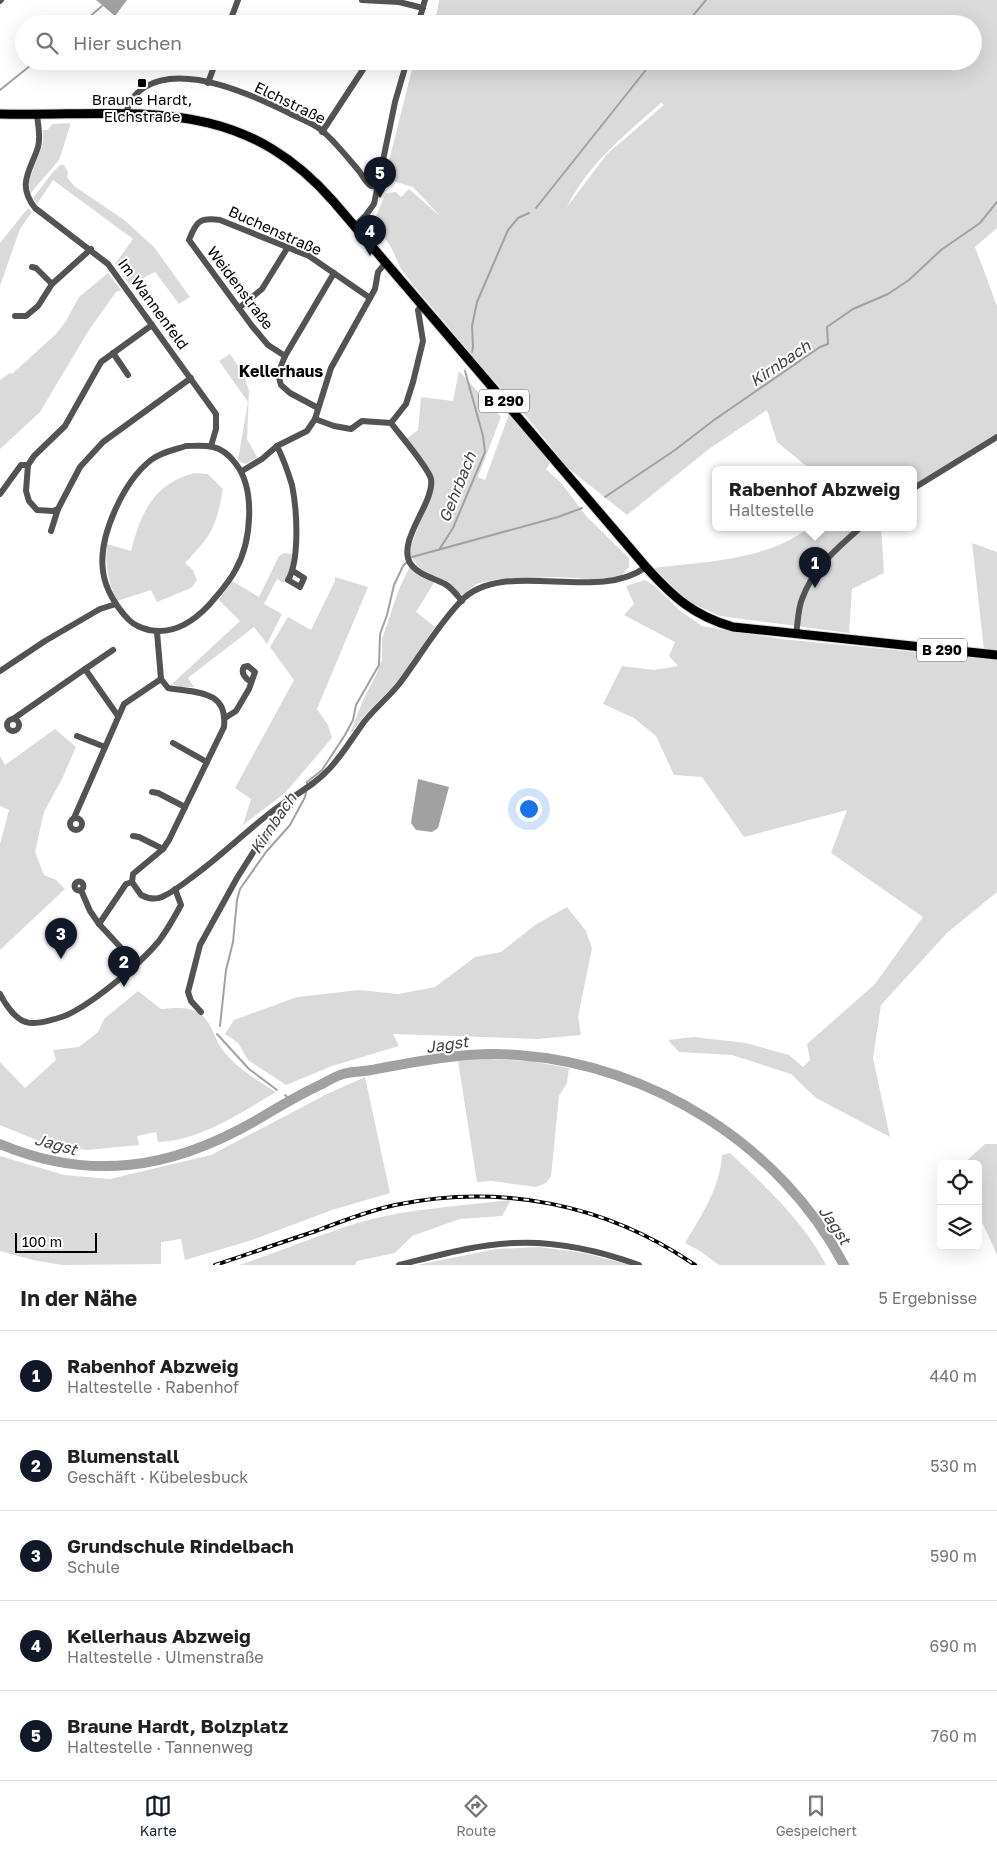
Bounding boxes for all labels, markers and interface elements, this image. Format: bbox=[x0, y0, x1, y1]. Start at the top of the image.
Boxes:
search box bbox=[15, 15, 982, 70]
icon: search bbox=[33, 29, 61, 57]
text: Hier suchen bbox=[73, 31, 182, 54]
marker: Braune Hardt, Elchstraße bbox=[136, 77, 148, 89]
street label: Elchstraße bbox=[252, 77, 329, 127]
place label: Braune Hardt, Elchstraße bbox=[92, 90, 192, 125]
pin: 5 bbox=[364, 157, 396, 198]
street label: Buchenstraße bbox=[226, 202, 325, 259]
pin: 4 bbox=[354, 215, 386, 256]
street label: Weidenstraße bbox=[204, 242, 278, 333]
street label: Im Wannenfeld bbox=[115, 254, 193, 353]
water label: Kirnbach bbox=[746, 335, 815, 391]
district label: Kellerhaus bbox=[239, 361, 323, 381]
road number: B 290 bbox=[479, 390, 529, 412]
water label: Gehrbach bbox=[434, 448, 481, 525]
popup bbox=[712, 466, 917, 531]
text: Rabenhof Abzweig bbox=[729, 477, 900, 500]
text: Haltestelle bbox=[729, 500, 814, 520]
pin: 1 bbox=[799, 547, 831, 588]
road number: B 290 bbox=[917, 638, 967, 662]
water label: Kirnbach bbox=[245, 788, 301, 857]
your location bbox=[516, 796, 542, 822]
pin: 3 bbox=[45, 918, 77, 959]
pin: 2 bbox=[108, 946, 140, 987]
water label: Jagst bbox=[424, 1031, 471, 1057]
water label: Jagst bbox=[33, 1129, 81, 1160]
map controls bbox=[937, 1160, 982, 1250]
button: locate bbox=[937, 1160, 982, 1205]
water label: Jagst bbox=[815, 1202, 856, 1250]
button: layers bbox=[937, 1205, 982, 1250]
scale bar bbox=[15, 1230, 98, 1253]
text: 100 m bbox=[22, 1233, 62, 1250]
text: In der Nähe bbox=[20, 1285, 137, 1311]
text: 5 Ergebnisse bbox=[879, 1288, 977, 1308]
text: Rabenhof Abzweig bbox=[67, 1354, 238, 1377]
text: 1 bbox=[32, 1366, 40, 1386]
text: 440 m bbox=[929, 1366, 977, 1386]
text: Haltestelle · Rabenhof bbox=[67, 1377, 239, 1397]
text: Blumenstall bbox=[67, 1444, 179, 1467]
text: 2 bbox=[31, 1456, 41, 1476]
text: 530 m bbox=[930, 1456, 977, 1476]
text: Geschäft · Kübelesbuck bbox=[67, 1467, 248, 1487]
text: Grundschule Rindelbach bbox=[67, 1534, 294, 1557]
text: 3 bbox=[31, 1546, 41, 1566]
text: 590 m bbox=[930, 1546, 977, 1566]
text: Schule bbox=[67, 1557, 120, 1577]
text: Kellerhaus Abzweig bbox=[67, 1624, 251, 1647]
text: 4 bbox=[31, 1636, 41, 1656]
text: 690 m bbox=[930, 1636, 977, 1656]
text: Haltestelle · Ulmenstraße bbox=[67, 1647, 264, 1667]
text: Braune Hardt, Bolzplatz bbox=[67, 1714, 288, 1737]
text: 5 bbox=[31, 1726, 41, 1746]
text: 760 m bbox=[931, 1726, 977, 1746]
text: Haltestelle · Tannenweg bbox=[67, 1737, 253, 1757]
tab: Karte bbox=[140, 1792, 177, 1839]
tab: Route bbox=[456, 1792, 496, 1839]
tab: Gespeichert bbox=[776, 1792, 857, 1839]

